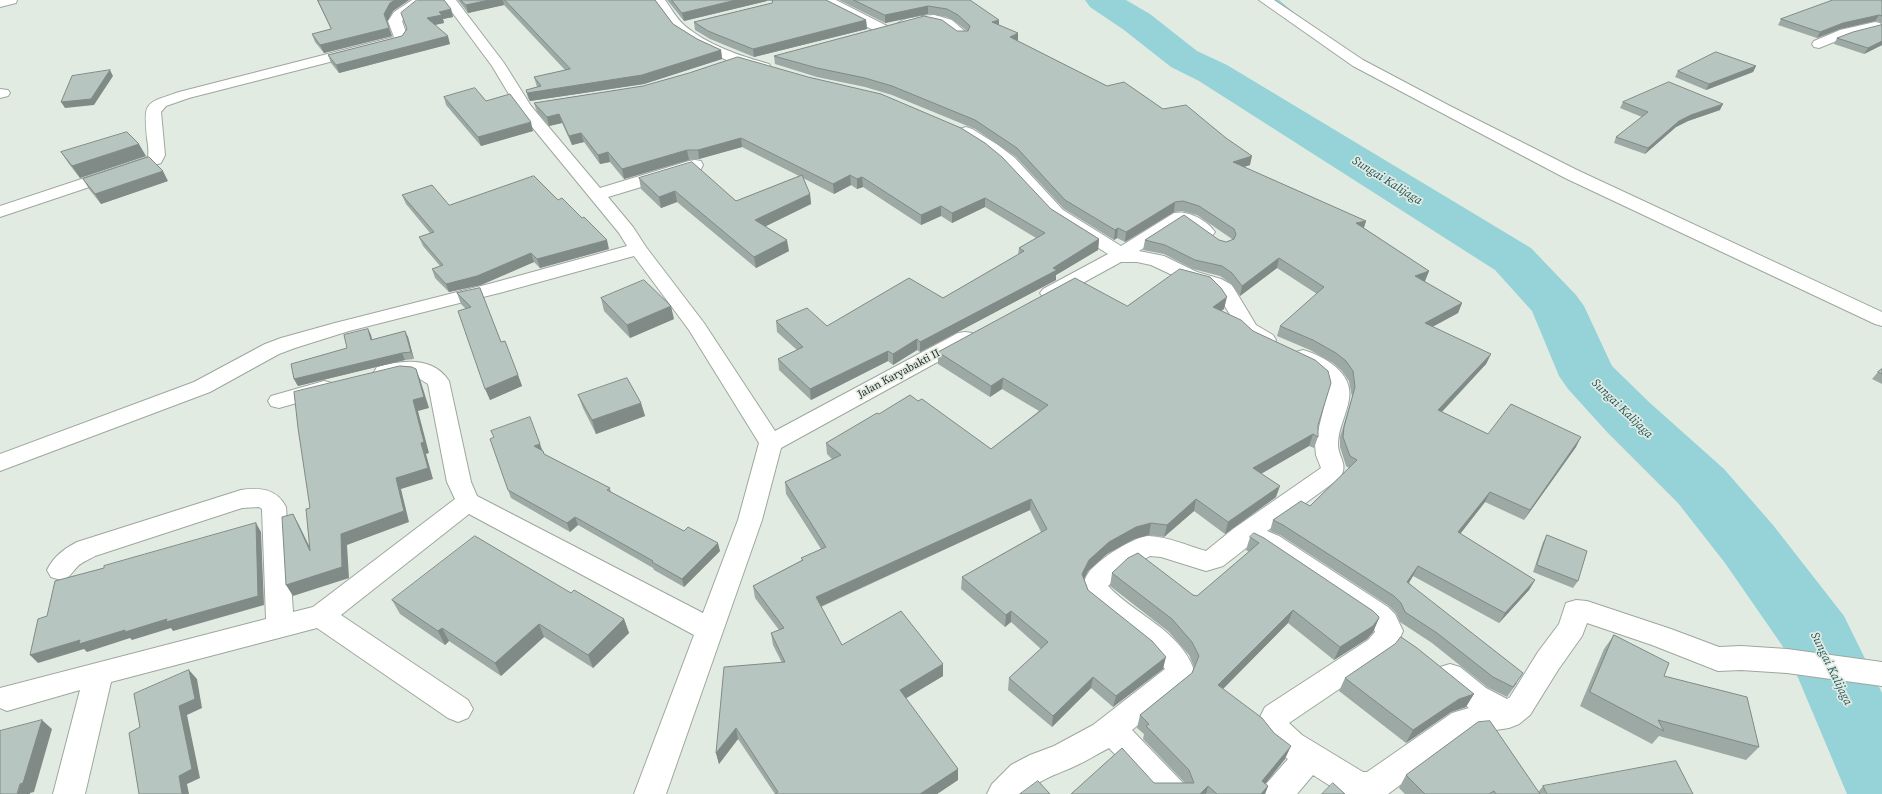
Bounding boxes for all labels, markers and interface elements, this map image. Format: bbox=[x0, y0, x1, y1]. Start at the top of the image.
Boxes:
water label: Sungai Kalijaga bbox=[1349, 154, 1425, 208]
street label: Jalan Karyabakti II bbox=[856, 347, 942, 401]
water label: Sungai Kalijaga bbox=[1588, 376, 1656, 442]
water label: Sungai Kalijaga bbox=[1807, 630, 1855, 708]

